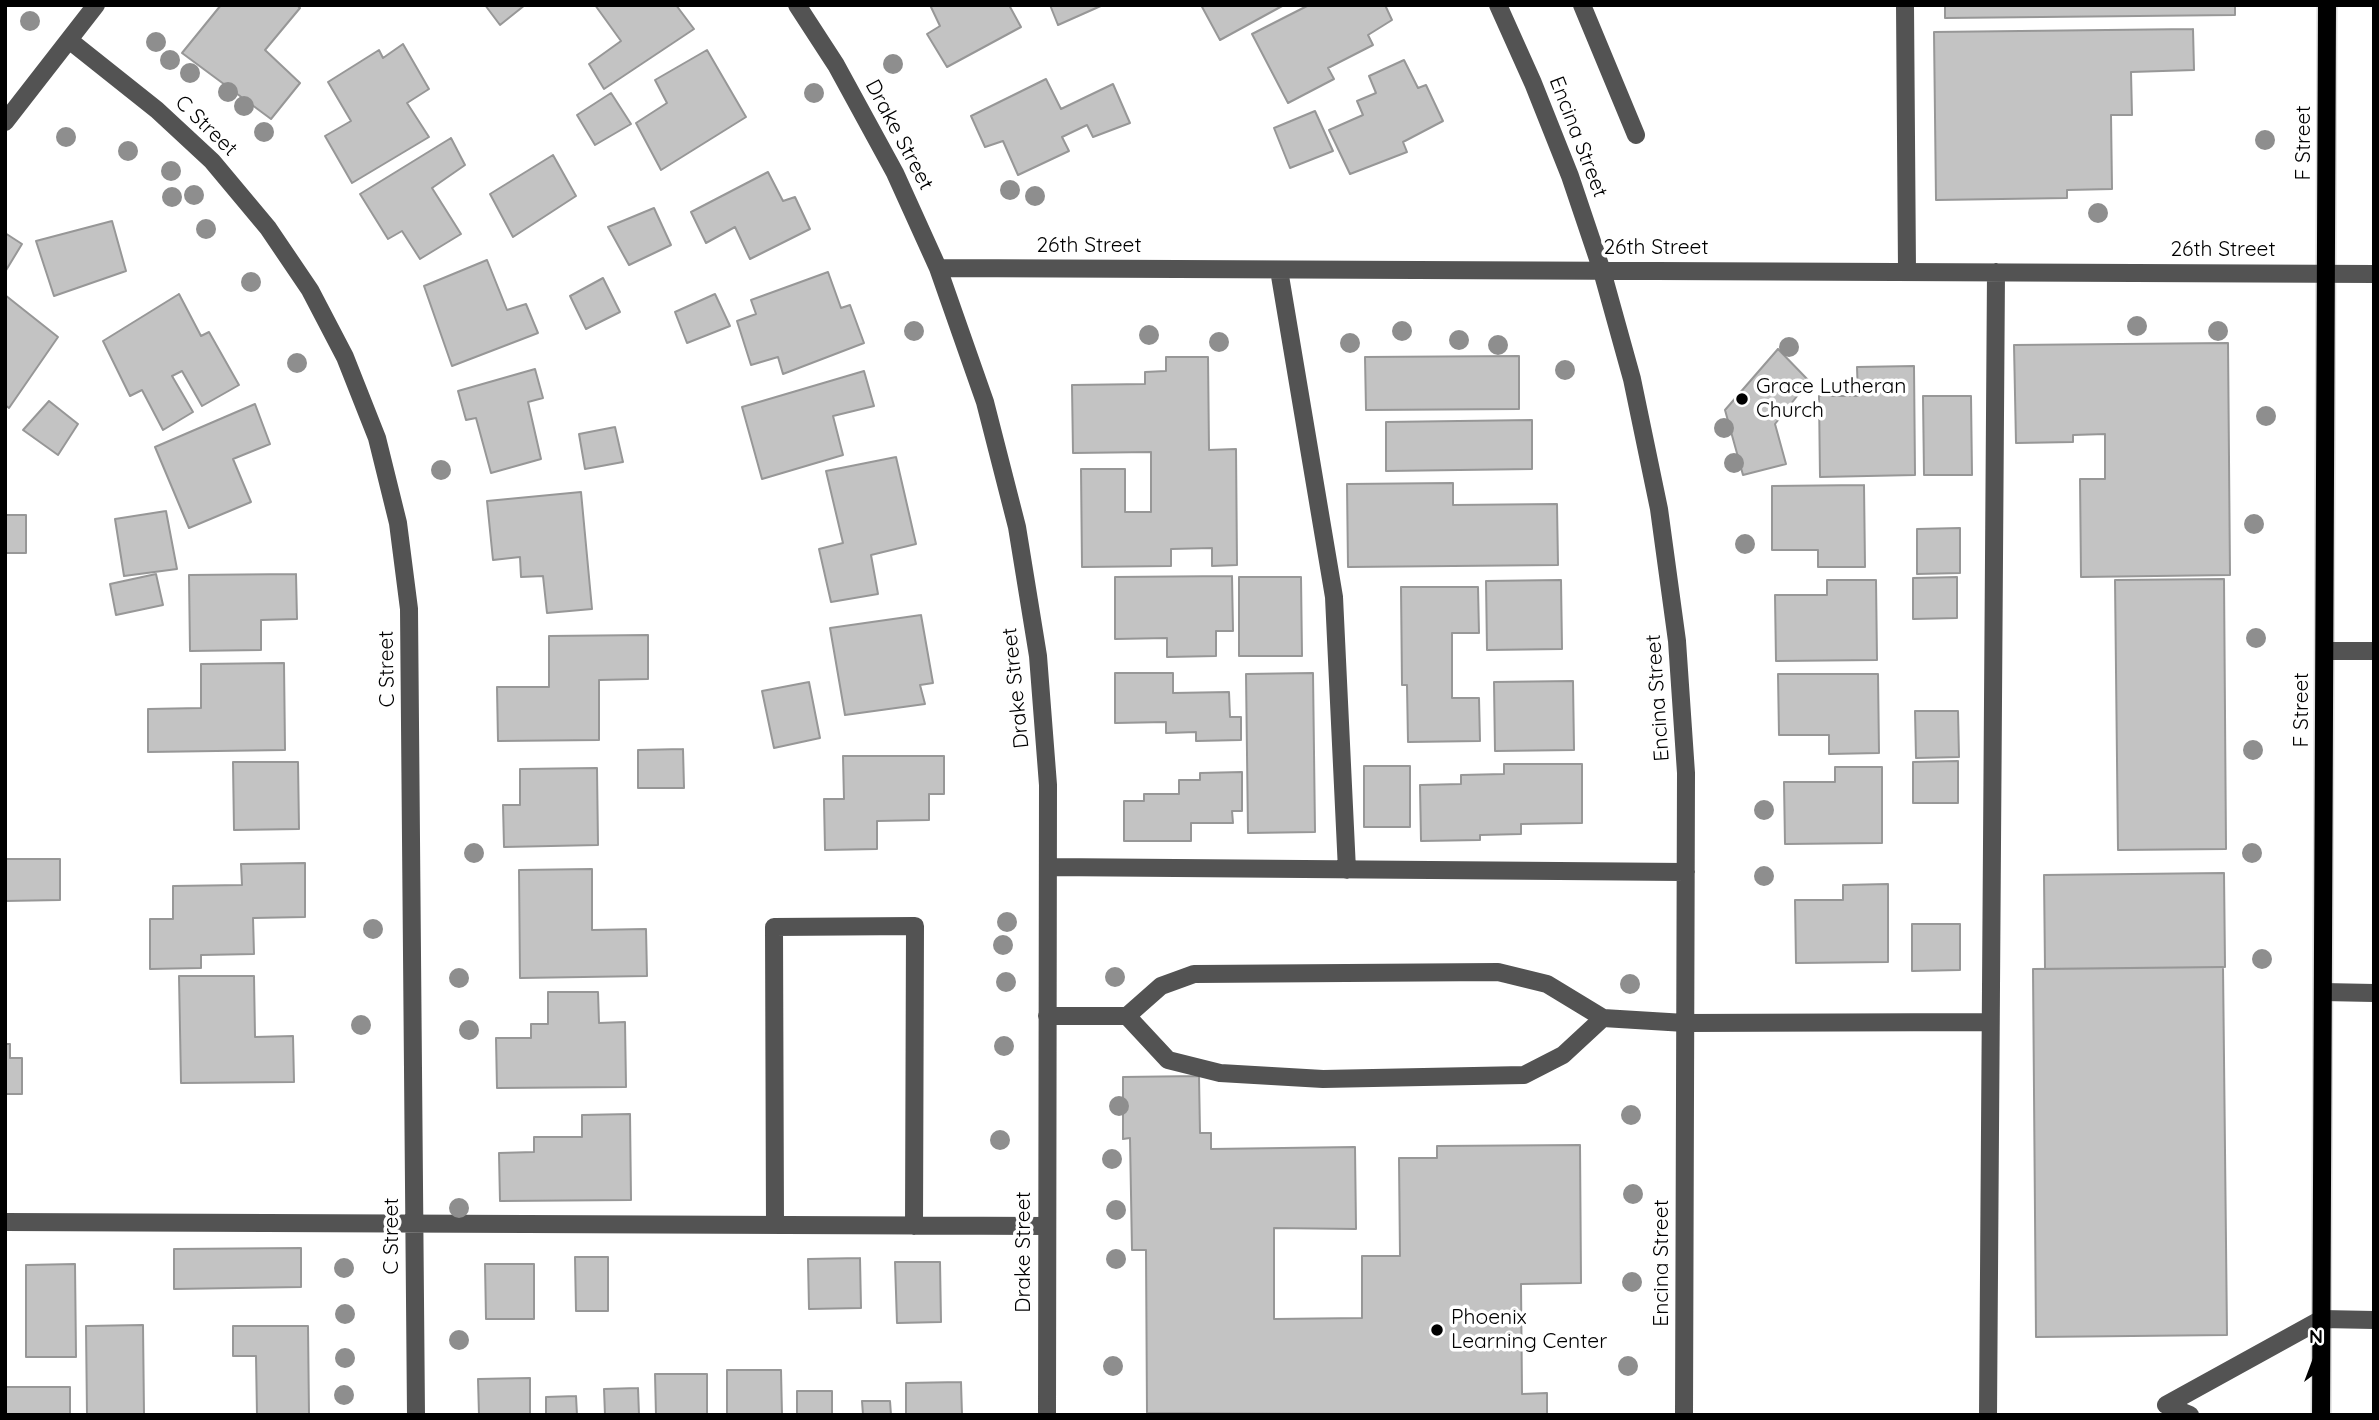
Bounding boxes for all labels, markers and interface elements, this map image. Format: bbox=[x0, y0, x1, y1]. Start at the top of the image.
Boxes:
street label: Encina Street bbox=[1543, 73, 1613, 201]
street label: Drake Street bbox=[859, 75, 939, 195]
street label: C Street bbox=[170, 90, 242, 162]
street label: F Street bbox=[2291, 105, 2317, 181]
street label: 26th Street bbox=[1036, 233, 1142, 259]
street label: 26th Street bbox=[1603, 235, 1709, 261]
street label: 26th Street bbox=[2170, 237, 2276, 263]
place label: Grace Lutheran Church bbox=[1756, 374, 1906, 424]
marker: Grace Lutheran Church bbox=[1734, 391, 1750, 407]
street label: Drake Street bbox=[997, 626, 1035, 750]
street label: C Street bbox=[374, 630, 400, 708]
street label: Encina Street bbox=[1641, 634, 1675, 762]
street label: F Street bbox=[2289, 672, 2315, 748]
street label: Drake Street bbox=[1011, 1191, 1037, 1313]
street label: C Street bbox=[379, 1198, 405, 1274]
street label: Encina Street bbox=[1649, 1199, 1675, 1327]
place label: Phoenix Learning Center bbox=[1451, 1305, 1607, 1355]
marker: Phoenix Learning Center bbox=[1429, 1322, 1445, 1338]
north arrow bbox=[2281, 1322, 2351, 1392]
text: N bbox=[2309, 1324, 2323, 1348]

